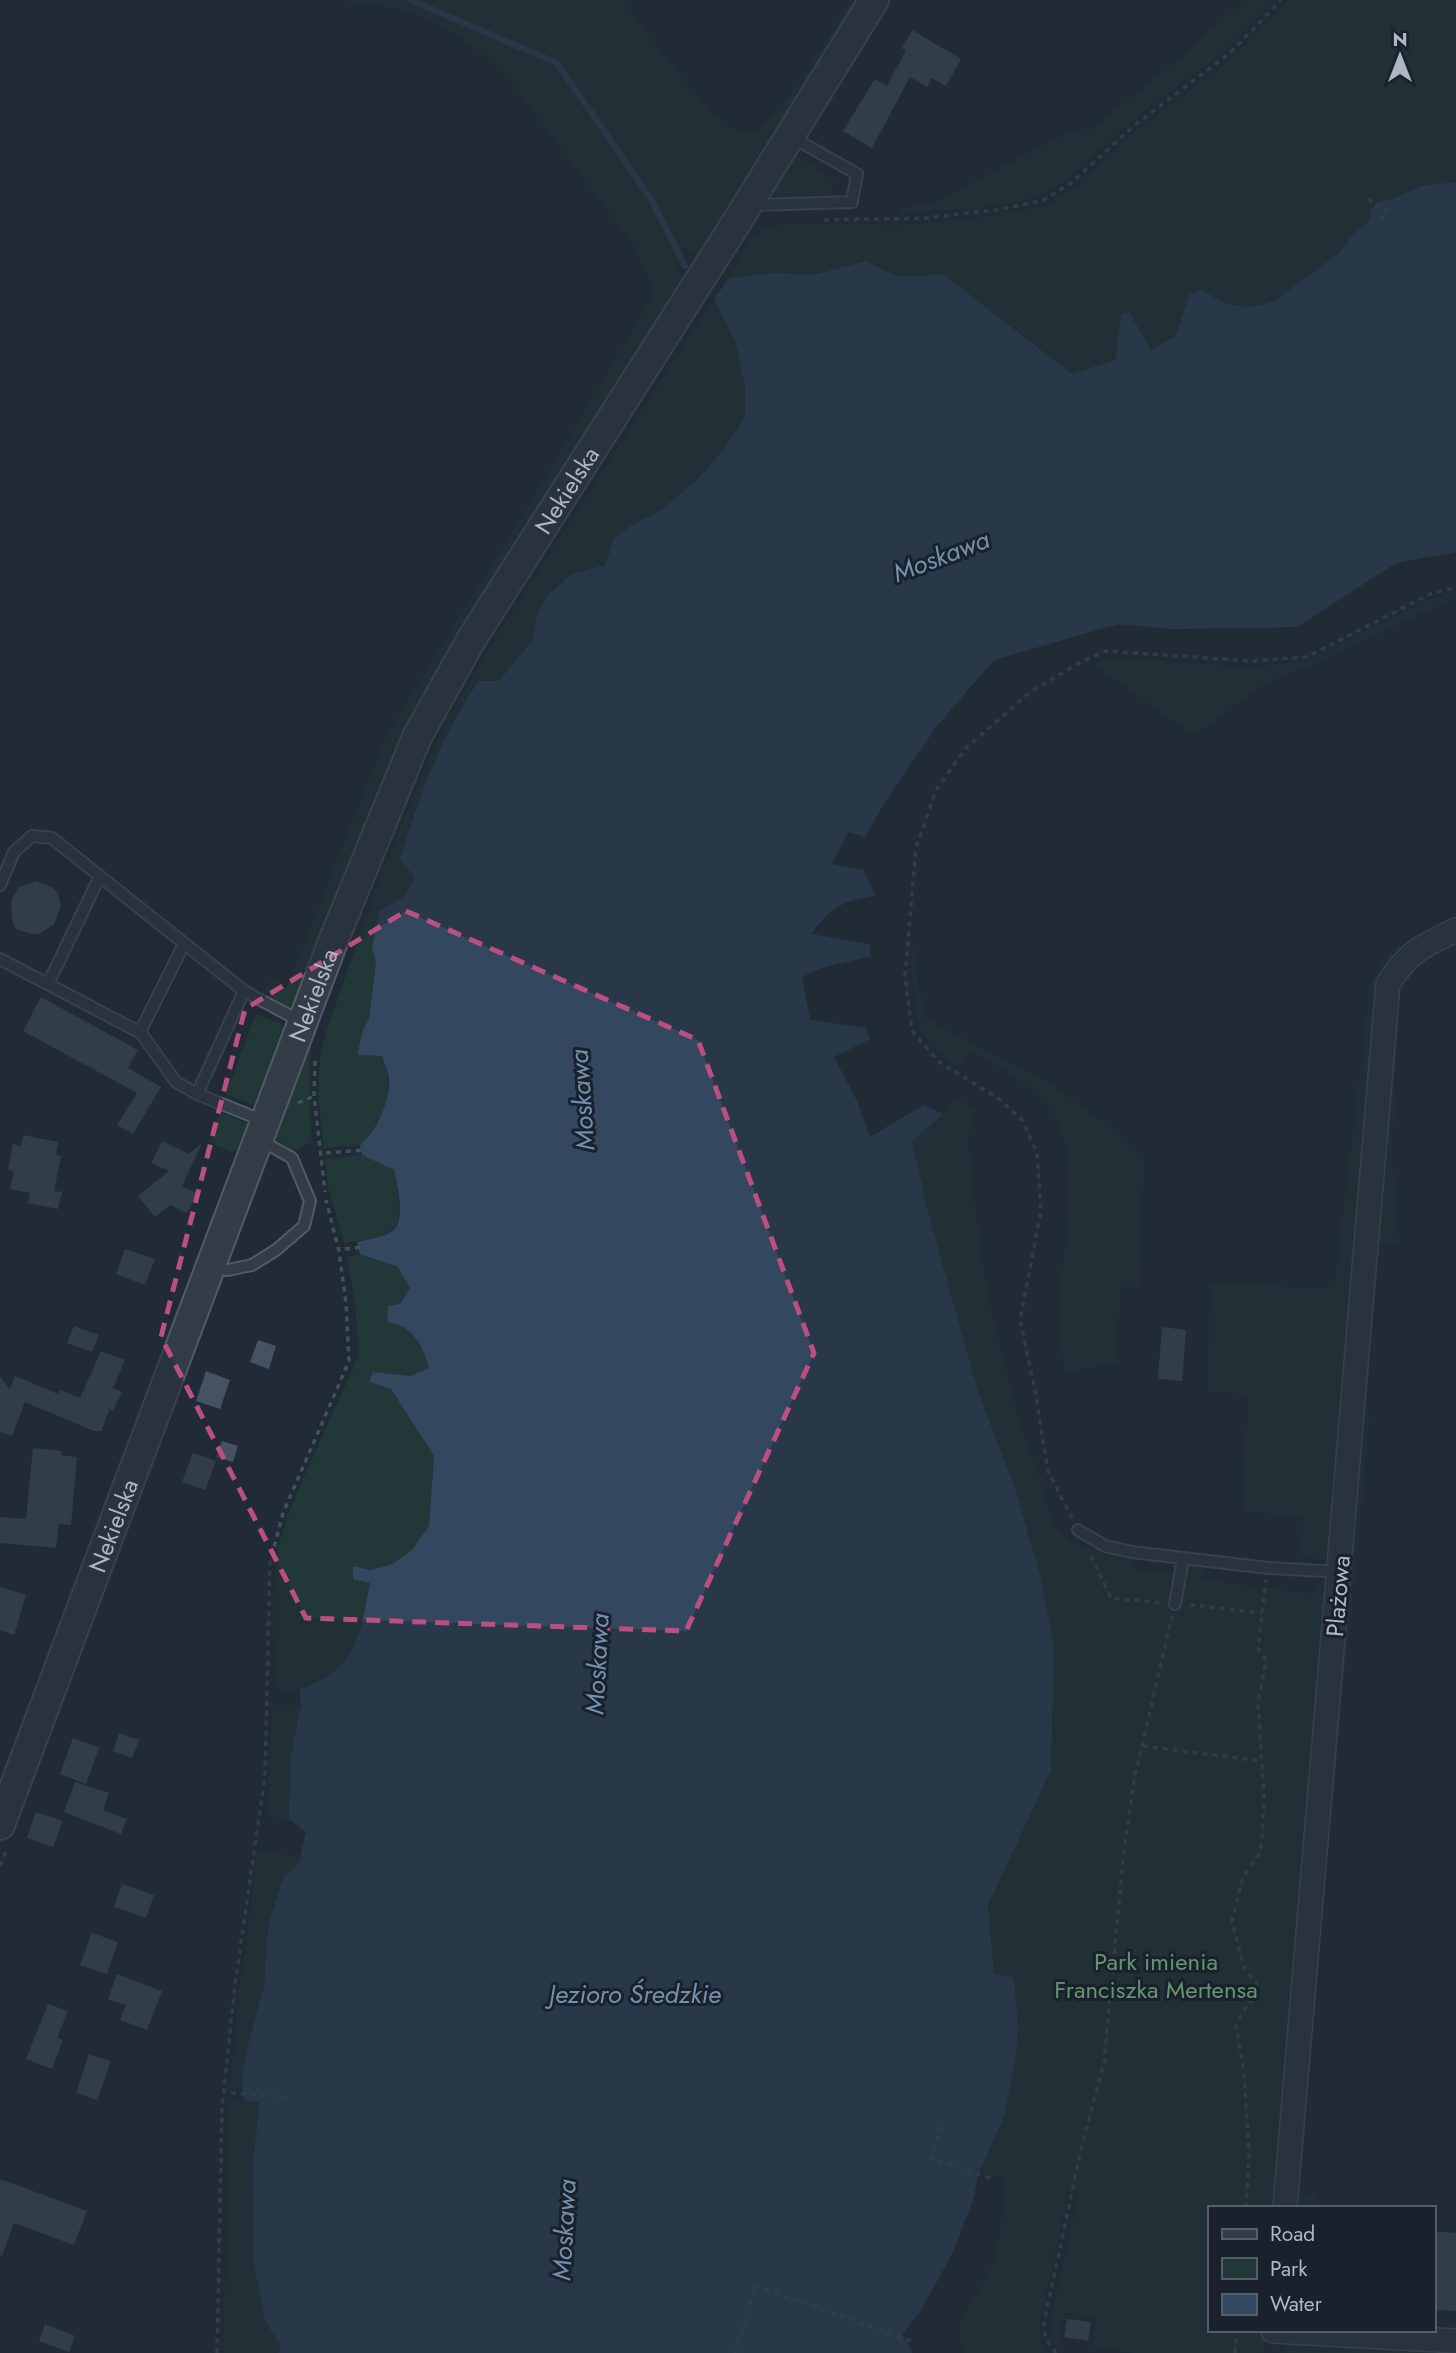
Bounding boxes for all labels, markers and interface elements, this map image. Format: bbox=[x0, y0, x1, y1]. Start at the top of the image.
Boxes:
north arrow bbox=[1365, 21, 1435, 91]
text: N bbox=[1392, 26, 1408, 53]
street label: Nekielska bbox=[525, 439, 607, 541]
water label: Moskawa bbox=[887, 520, 996, 592]
street label: Nekielska bbox=[279, 943, 346, 1047]
water label: Moskawa bbox=[559, 1048, 604, 1152]
street label: Nekielska bbox=[79, 1474, 146, 1577]
street label: Plażowa bbox=[1317, 1554, 1359, 1638]
water label: Moskawa bbox=[575, 1612, 619, 1716]
park label: Park imienia Franciszka Mertensa bbox=[1054, 1944, 1258, 2007]
water label: Jezioro Średzkie bbox=[544, 1975, 721, 2013]
water label: Moskawa bbox=[542, 2178, 586, 2282]
legend bbox=[1208, 2206, 1435, 2332]
text: Road bbox=[1270, 2219, 1315, 2249]
text: Park bbox=[1270, 2254, 1308, 2284]
text: Water bbox=[1270, 2289, 1323, 2319]

